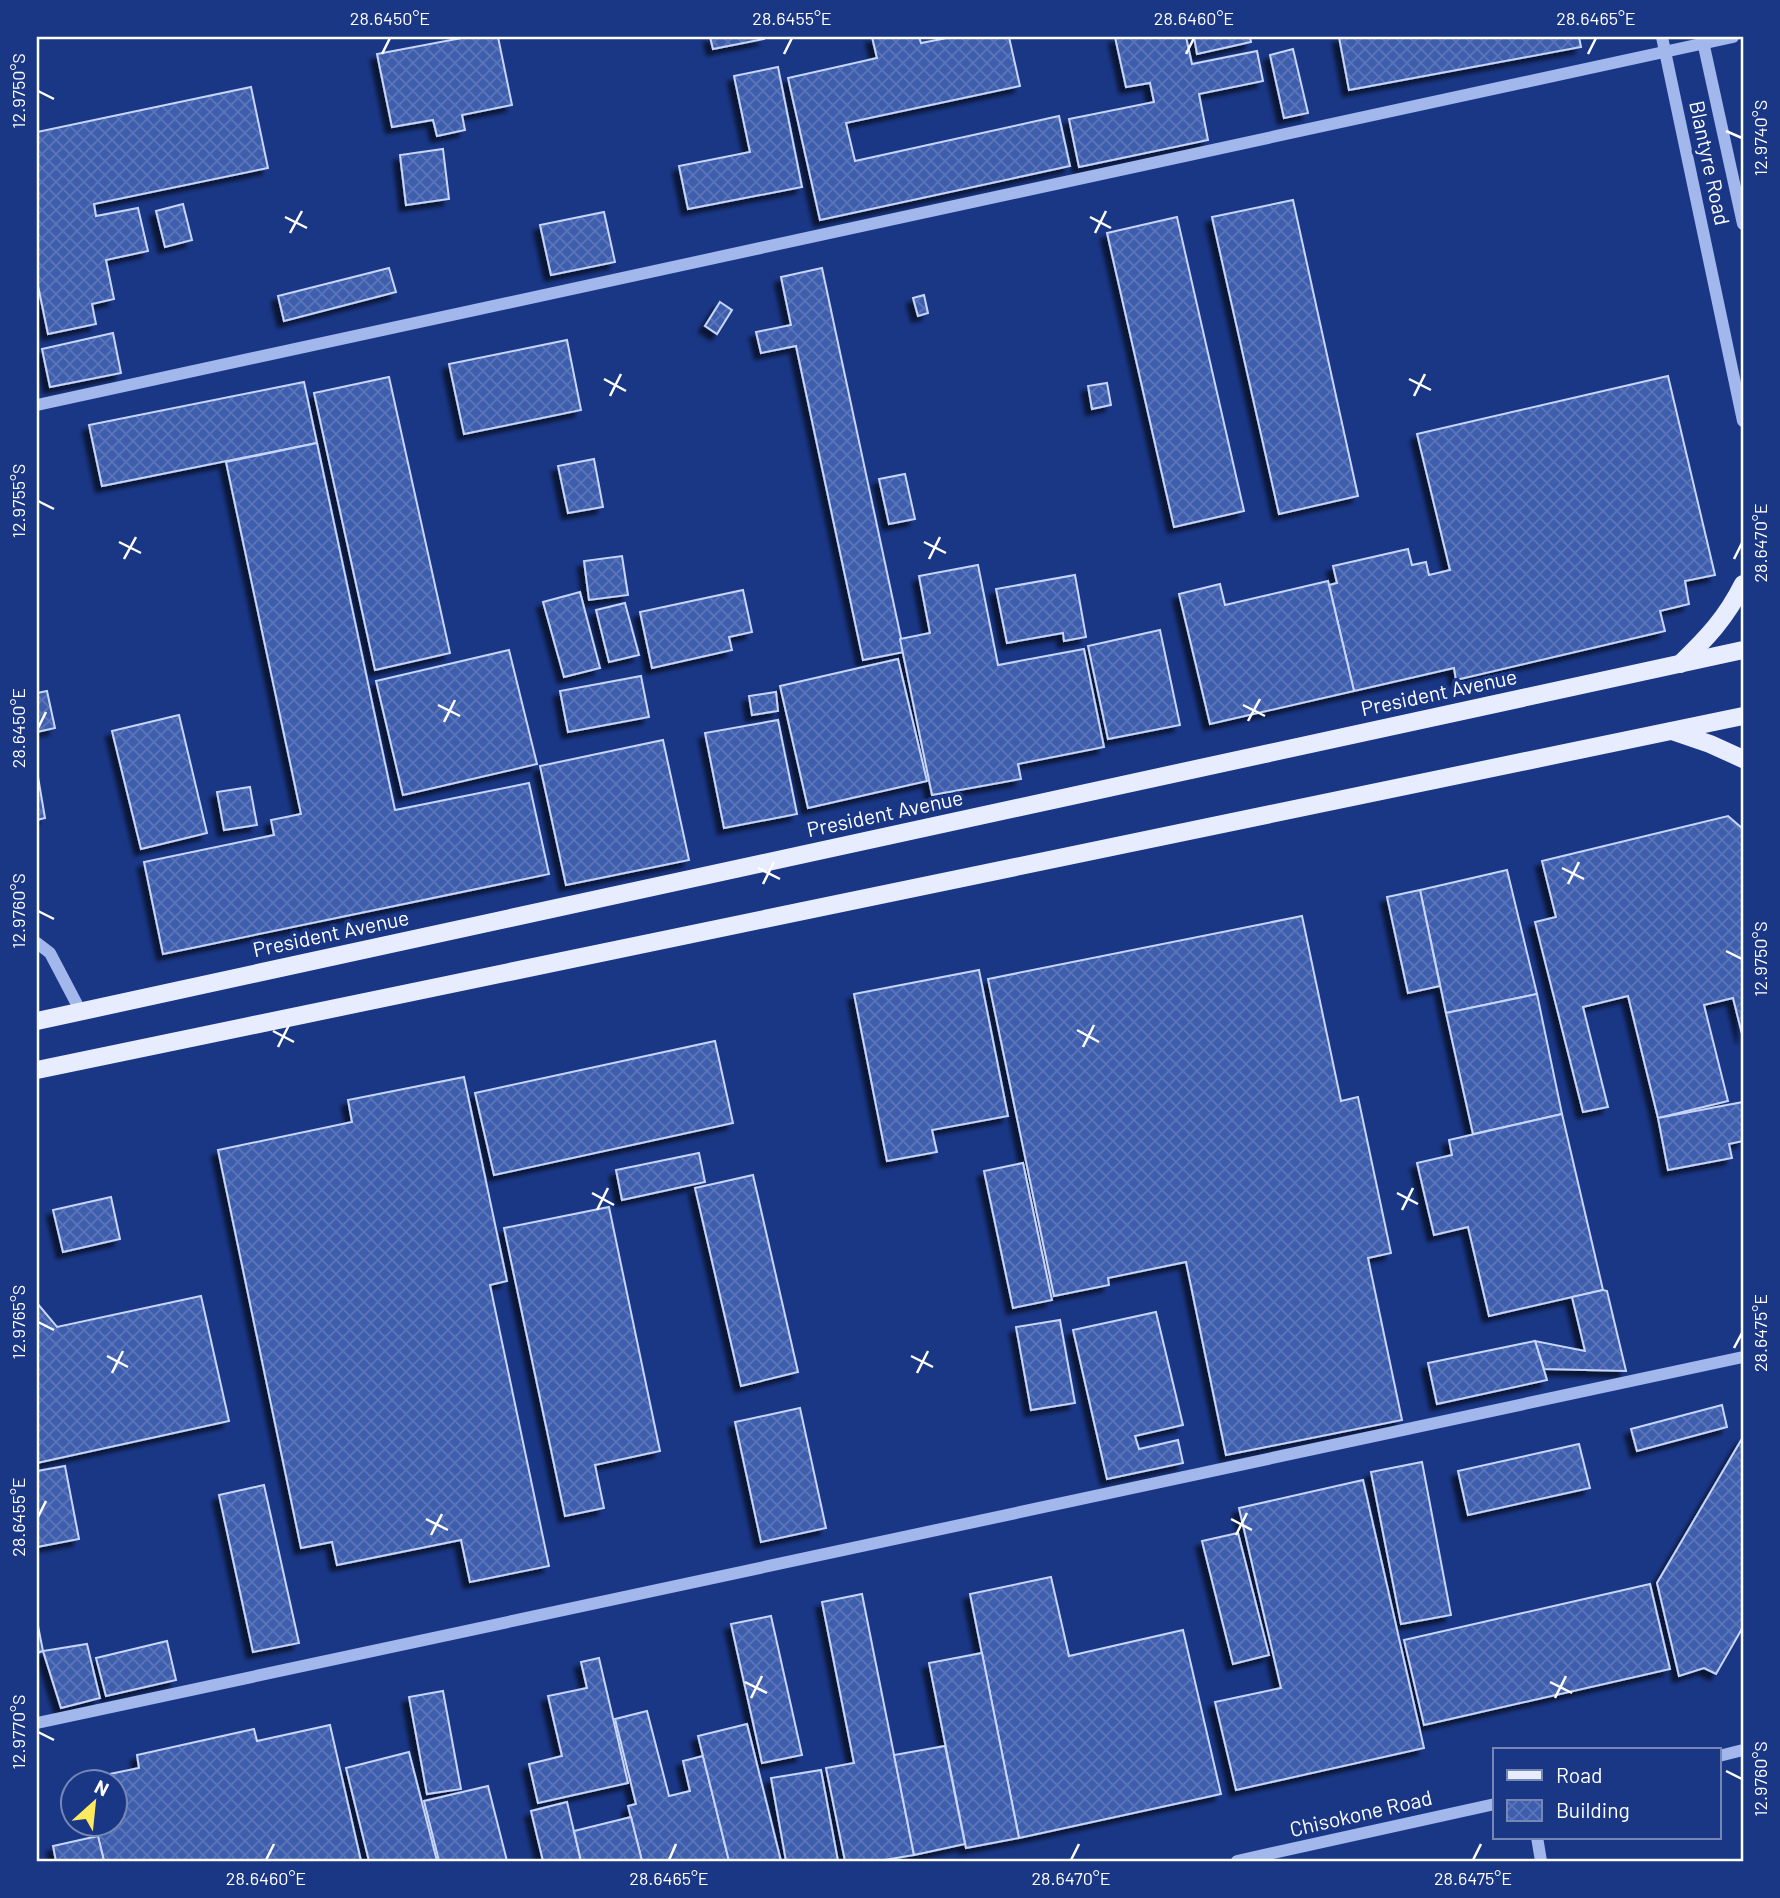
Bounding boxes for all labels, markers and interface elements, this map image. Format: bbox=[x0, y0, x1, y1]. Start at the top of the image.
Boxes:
text: 28.6450°E bbox=[350, 7, 430, 29]
text: 28.6455°E bbox=[752, 7, 832, 29]
text: 28.6460°E bbox=[1154, 7, 1234, 29]
text: 28.6465°E bbox=[1556, 7, 1636, 29]
text: 12.9750°S bbox=[7, 53, 29, 129]
street label: Blantyre Road bbox=[1685, 98, 1736, 227]
text: 12.9740°S bbox=[1749, 100, 1771, 176]
text: 12.9755°S bbox=[7, 464, 29, 538]
text: 28.6470°E bbox=[1749, 503, 1771, 583]
street label: President Avenue bbox=[1358, 663, 1519, 720]
text: 28.6450°E bbox=[7, 688, 29, 768]
street label: President Avenue bbox=[804, 784, 965, 841]
text: 12.9760°S bbox=[7, 873, 29, 949]
street label: President Avenue bbox=[250, 904, 411, 961]
text: 12.9750°S bbox=[1749, 921, 1771, 997]
text: 12.9765°S bbox=[7, 1285, 29, 1359]
text: 28.6475°E bbox=[1749, 1294, 1771, 1372]
text: 28.6455°E bbox=[7, 1477, 29, 1557]
text: 12.9770°S bbox=[7, 1695, 29, 1769]
text: 12.9760°S bbox=[1749, 1741, 1771, 1817]
legend bbox=[1493, 1748, 1720, 1839]
text: Road bbox=[1556, 1762, 1602, 1787]
north arrow bbox=[60, 1769, 130, 1839]
text: N bbox=[91, 1774, 113, 1801]
street label: Chisokone Road bbox=[1287, 1784, 1434, 1841]
text: Building bbox=[1556, 1797, 1630, 1822]
text: 28.6460°E bbox=[226, 1867, 306, 1889]
text: 28.6465°E bbox=[629, 1867, 709, 1889]
text: 28.6470°E bbox=[1031, 1867, 1111, 1889]
text: 28.6475°E bbox=[1434, 1867, 1512, 1889]

